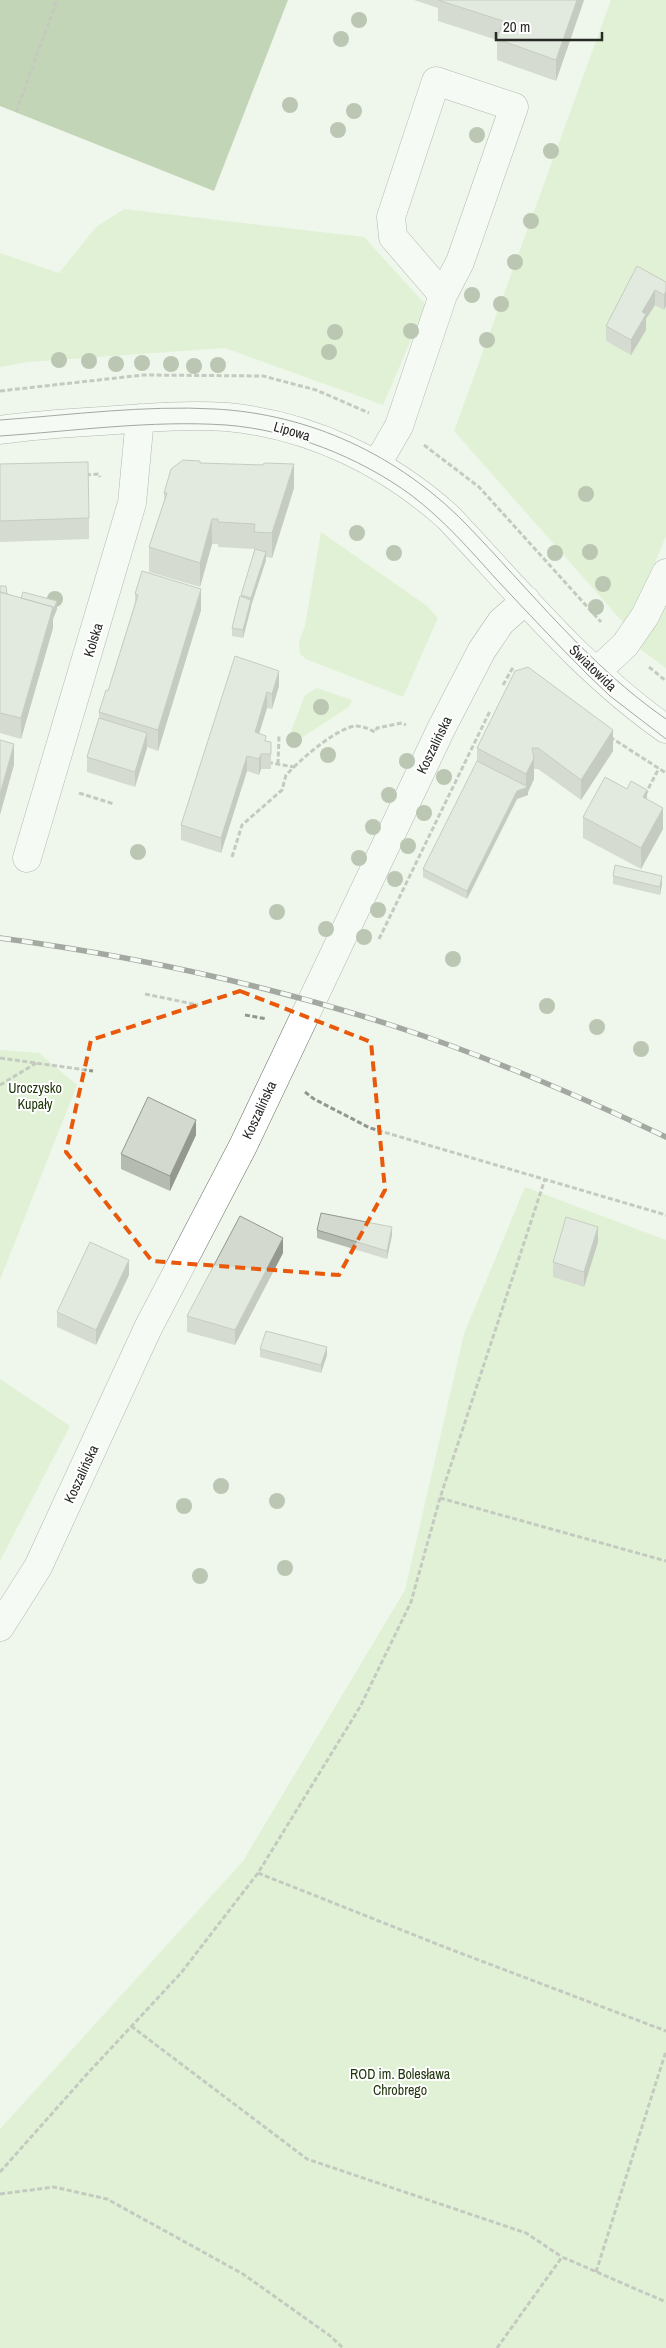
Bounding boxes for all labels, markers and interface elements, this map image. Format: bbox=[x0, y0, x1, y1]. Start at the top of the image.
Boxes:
scale bar bbox=[496, 10, 602, 42]
text: 20 m bbox=[503, 16, 530, 37]
street label: Lipowa bbox=[272, 417, 313, 445]
street label: Kolska bbox=[79, 620, 107, 659]
street label: Światowida bbox=[565, 641, 621, 696]
street label: Koszalińska bbox=[412, 713, 456, 777]
street label: Koszalińska bbox=[238, 1078, 280, 1142]
park label: Uroczysko Kupały bbox=[8, 1079, 62, 1113]
street label: Koszalińska bbox=[60, 1442, 102, 1506]
park label: ROD im. Bolesława Chrobrego bbox=[350, 2065, 451, 2099]

